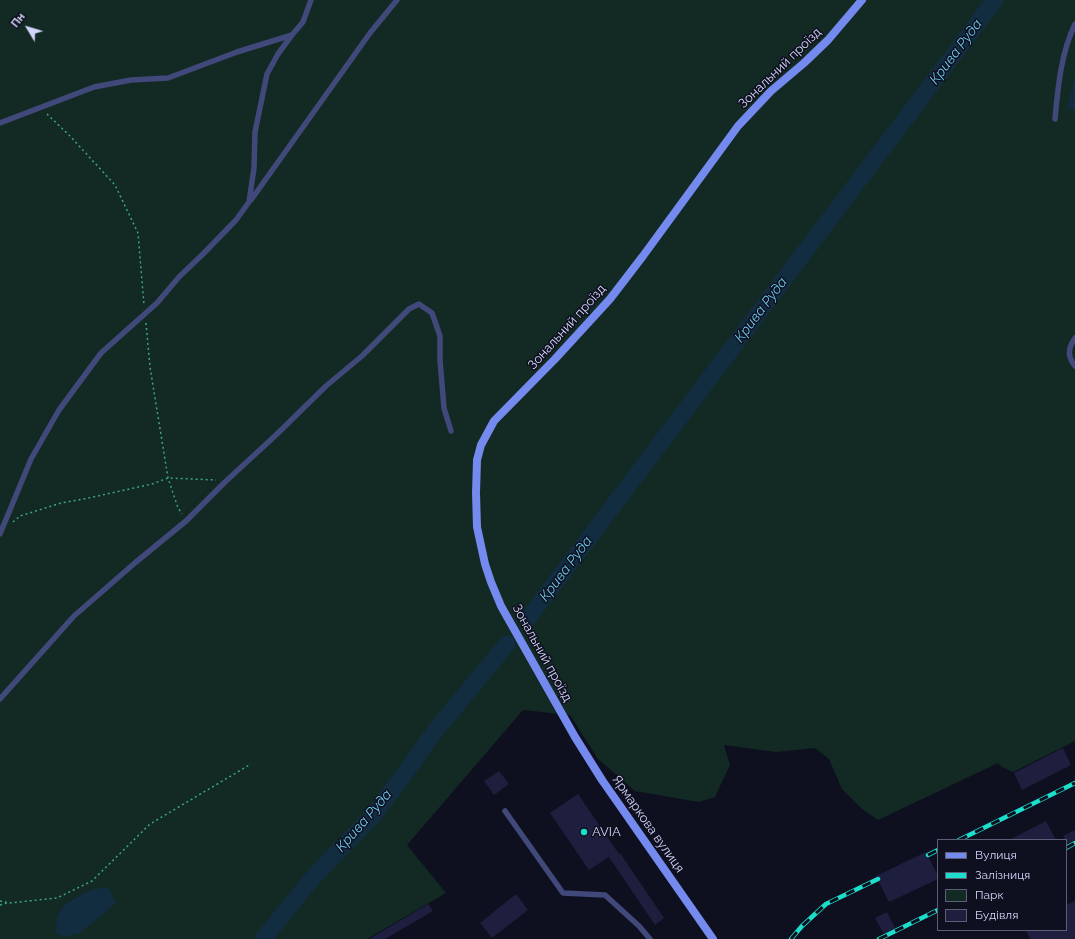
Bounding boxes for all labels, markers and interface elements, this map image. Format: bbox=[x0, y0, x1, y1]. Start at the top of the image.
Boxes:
north arrow bbox=[8, 8, 48, 48]
text: Пн bbox=[9, 11, 28, 30]
water label: Крива Руда bbox=[926, 16, 986, 88]
street label: Зональний проїзд bbox=[735, 25, 825, 111]
water label: Крива Руда bbox=[731, 274, 791, 346]
street label: Зональний проїзд bbox=[525, 281, 609, 373]
water label: Крива Руда bbox=[536, 533, 596, 605]
street label: Зональний проїзд bbox=[509, 602, 575, 704]
street label: Ярмаркова вулиця bbox=[609, 772, 687, 876]
water label: Крива Руда bbox=[332, 787, 396, 855]
place label: AVIA bbox=[592, 824, 621, 840]
marker: AVIA bbox=[579, 827, 589, 837]
legend bbox=[937, 839, 1067, 931]
text: Вулиця bbox=[975, 848, 1017, 862]
text: Залізниця bbox=[975, 868, 1030, 882]
text: Парк bbox=[975, 888, 1004, 902]
text: Будівля bbox=[975, 908, 1018, 922]

